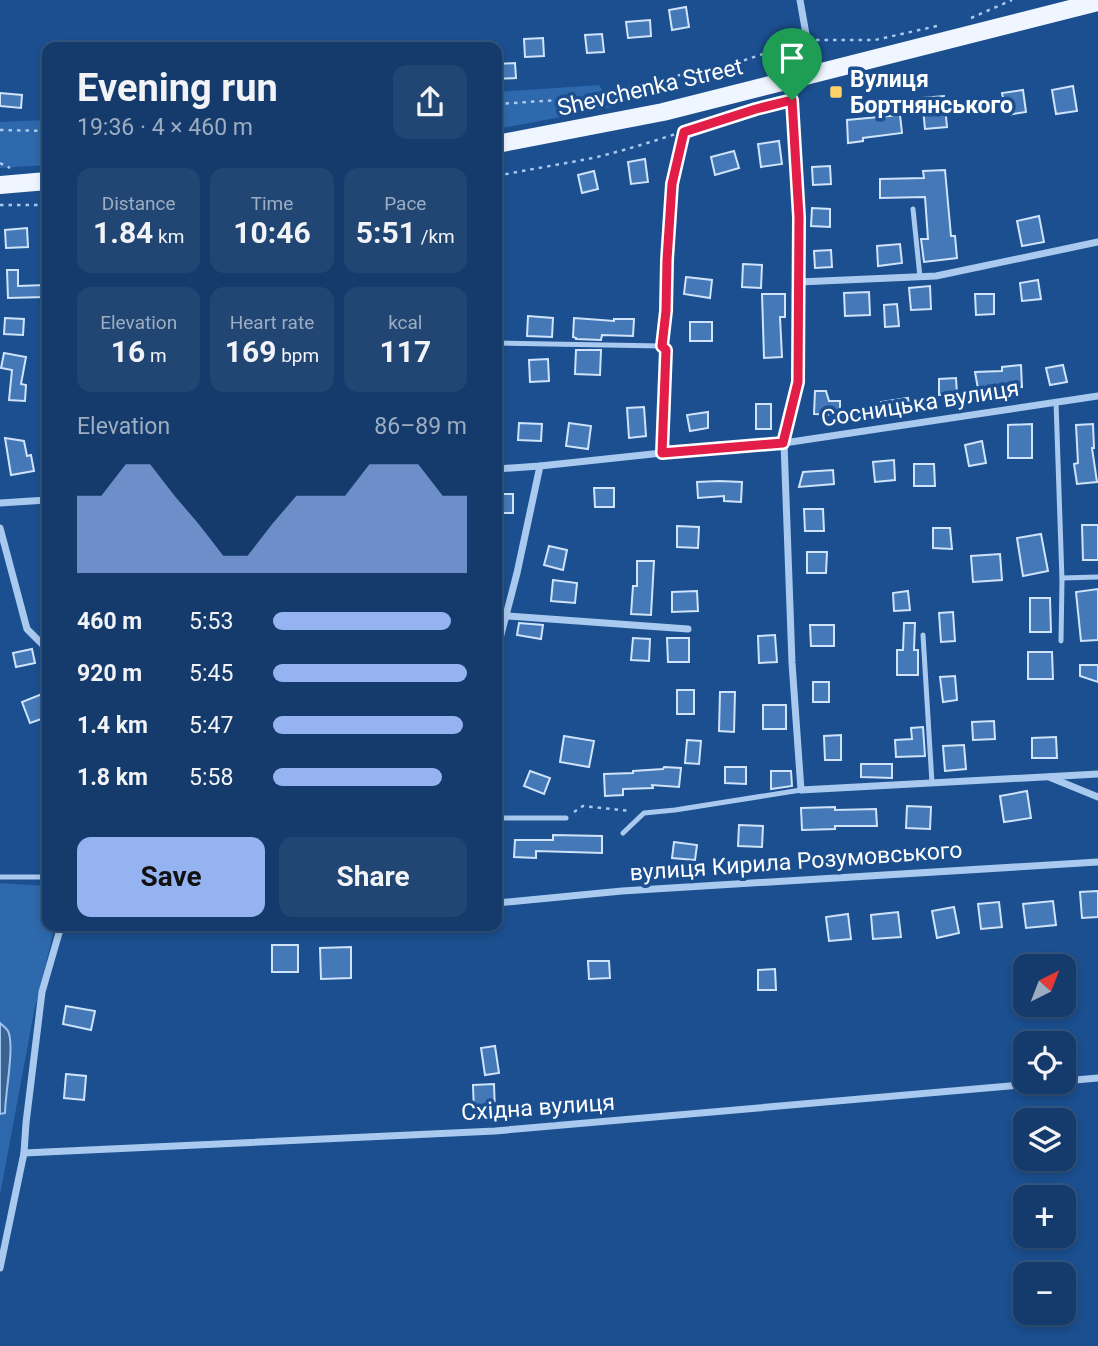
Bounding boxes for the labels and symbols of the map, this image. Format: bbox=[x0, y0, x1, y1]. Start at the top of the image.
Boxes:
pin bbox=[762, 28, 822, 100]
street label: Shevchenka Street bbox=[555, 53, 745, 122]
place label: Вулиця Бортнянського bbox=[850, 66, 1013, 119]
marker: Вулиця Бортнянського bbox=[828, 84, 844, 100]
street label: Сосницька вулиця bbox=[819, 375, 1021, 432]
street label: вулиця Кирила Розумовського bbox=[629, 836, 963, 887]
north arrow bbox=[1013, 954, 1076, 1017]
street label: Східна вулиця bbox=[460, 1089, 616, 1126]

